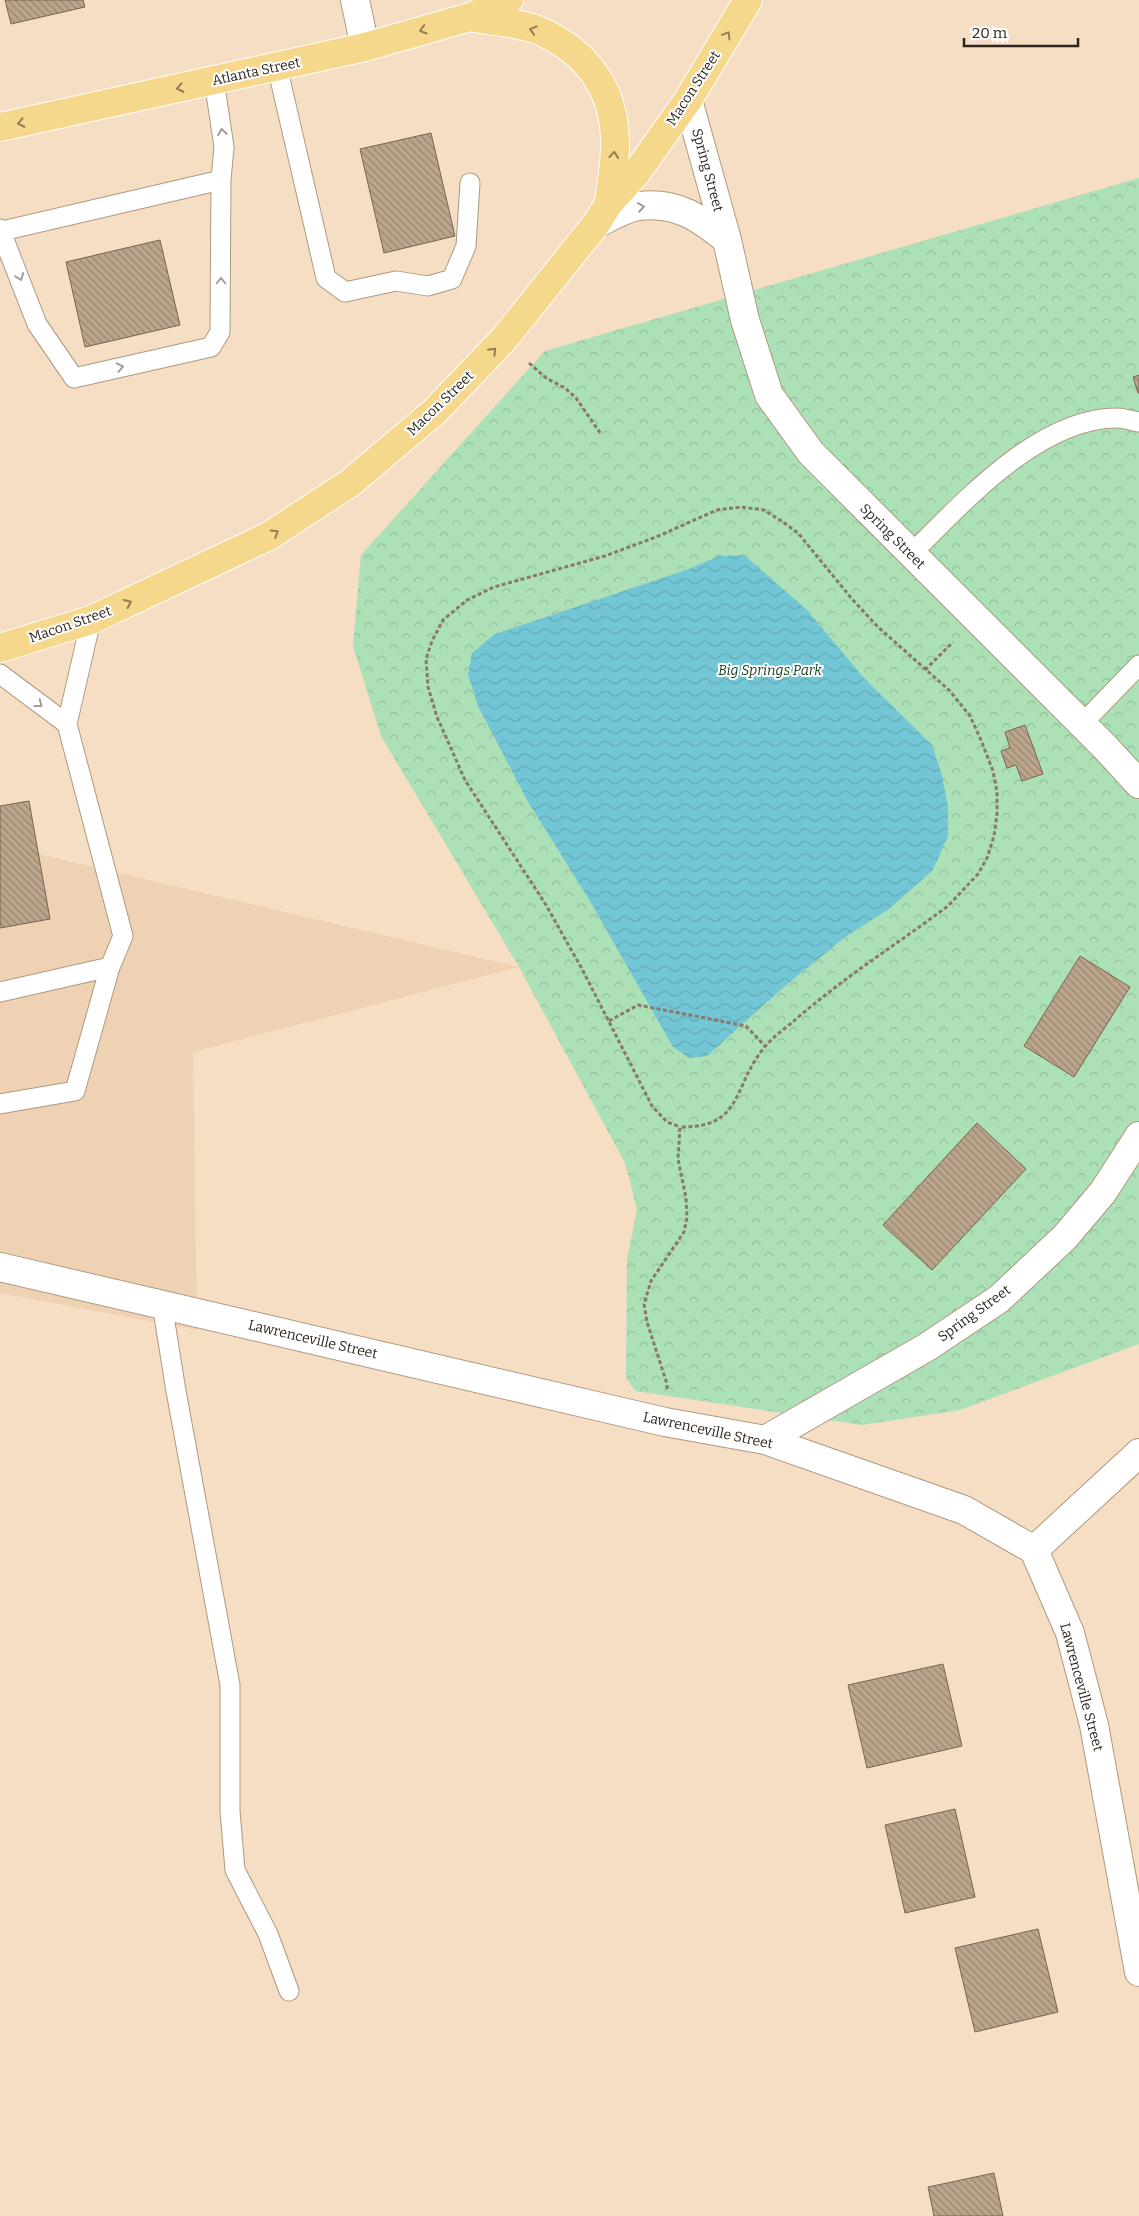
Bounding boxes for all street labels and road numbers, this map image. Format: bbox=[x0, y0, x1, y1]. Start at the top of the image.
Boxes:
street label: Macon Street bbox=[663, 48, 724, 129]
street label: Atlanta Street bbox=[210, 54, 302, 89]
street label: Spring Street bbox=[688, 127, 727, 214]
street label: Macon Street bbox=[403, 367, 477, 439]
street label: Spring Street bbox=[856, 500, 929, 573]
street label: Macon Street bbox=[27, 602, 114, 647]
street label: Spring Street bbox=[935, 1281, 1014, 1345]
street label: Lawrenceville Street bbox=[247, 1316, 379, 1363]
street label: Lawrenceville Street bbox=[641, 1408, 774, 1453]
street label: Lawrenceville Street bbox=[1056, 1621, 1107, 1753]

